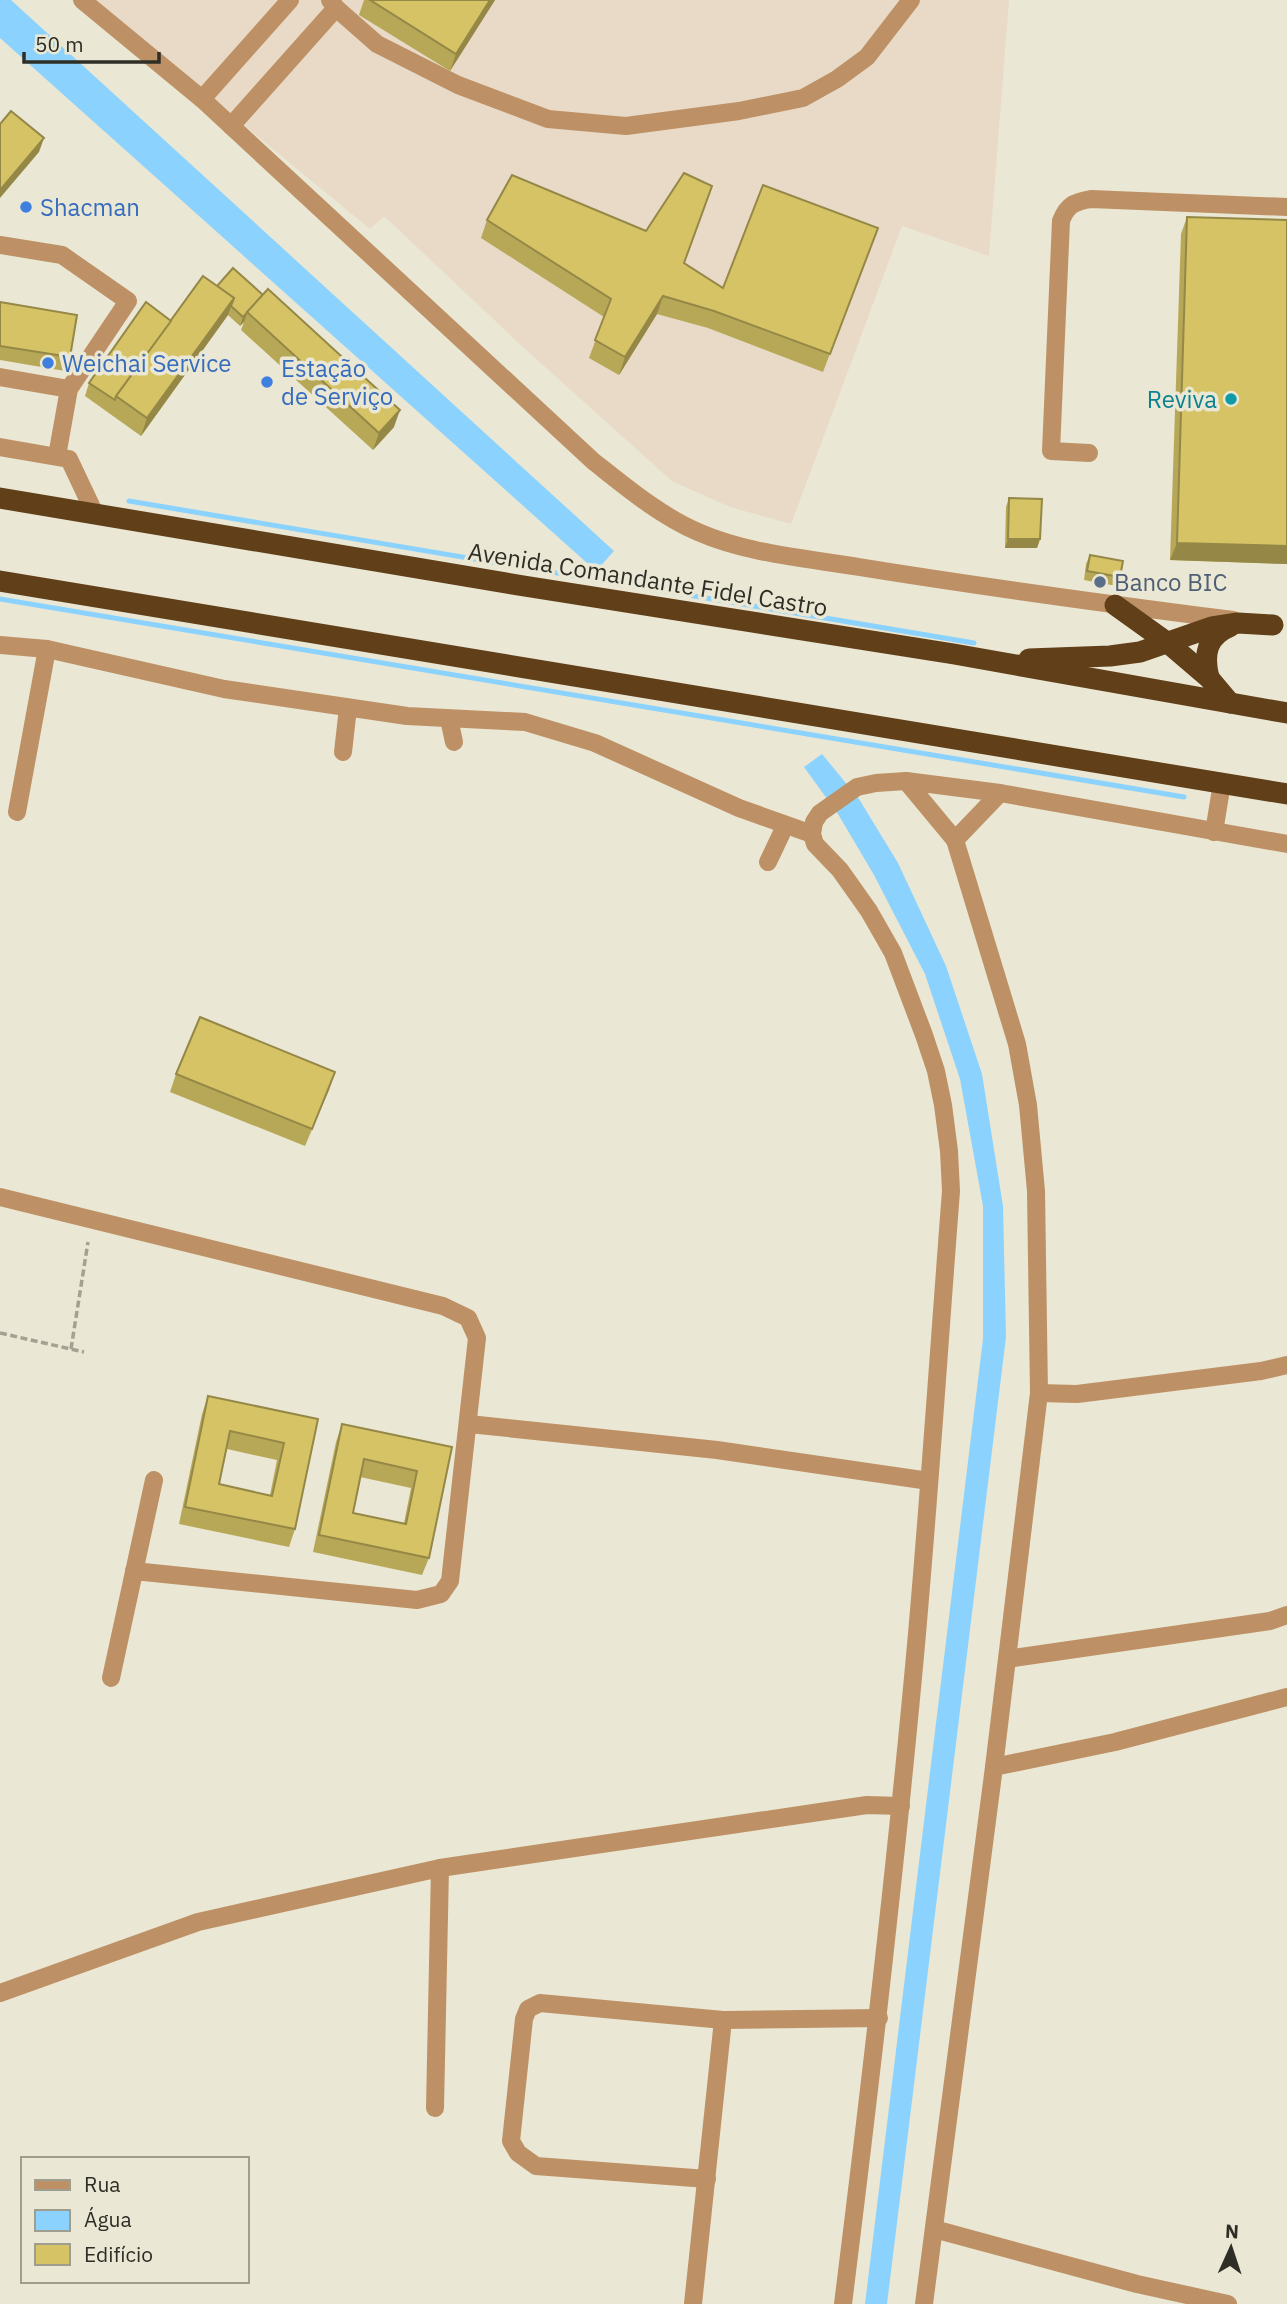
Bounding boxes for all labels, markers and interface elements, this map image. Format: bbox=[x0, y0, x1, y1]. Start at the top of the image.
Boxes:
scale bar bbox=[24, 21, 159, 65]
text: 50 m bbox=[35, 30, 84, 58]
place label: Shacman bbox=[40, 191, 140, 223]
marker: Shacman bbox=[18, 199, 34, 215]
place label: Weichai Service bbox=[62, 347, 231, 379]
place label: Estação de Serviço bbox=[281, 352, 393, 412]
marker: Weichai Service bbox=[40, 355, 56, 371]
marker: Estação de Serviço bbox=[259, 374, 275, 390]
place label: Reviva bbox=[1147, 383, 1217, 415]
marker: Reviva bbox=[1223, 391, 1239, 407]
street label: Avenida Comandante Fidel Castro bbox=[466, 535, 830, 623]
place label: Banco BIC bbox=[1114, 566, 1227, 598]
marker: Banco BIC bbox=[1092, 574, 1108, 590]
legend bbox=[21, 2157, 248, 2283]
text: Rua bbox=[84, 2170, 121, 2198]
text: Água bbox=[84, 2205, 132, 2233]
north arrow bbox=[1196, 2213, 1266, 2283]
text: N bbox=[1224, 2219, 1239, 2243]
text: Edifício bbox=[84, 2240, 153, 2268]

